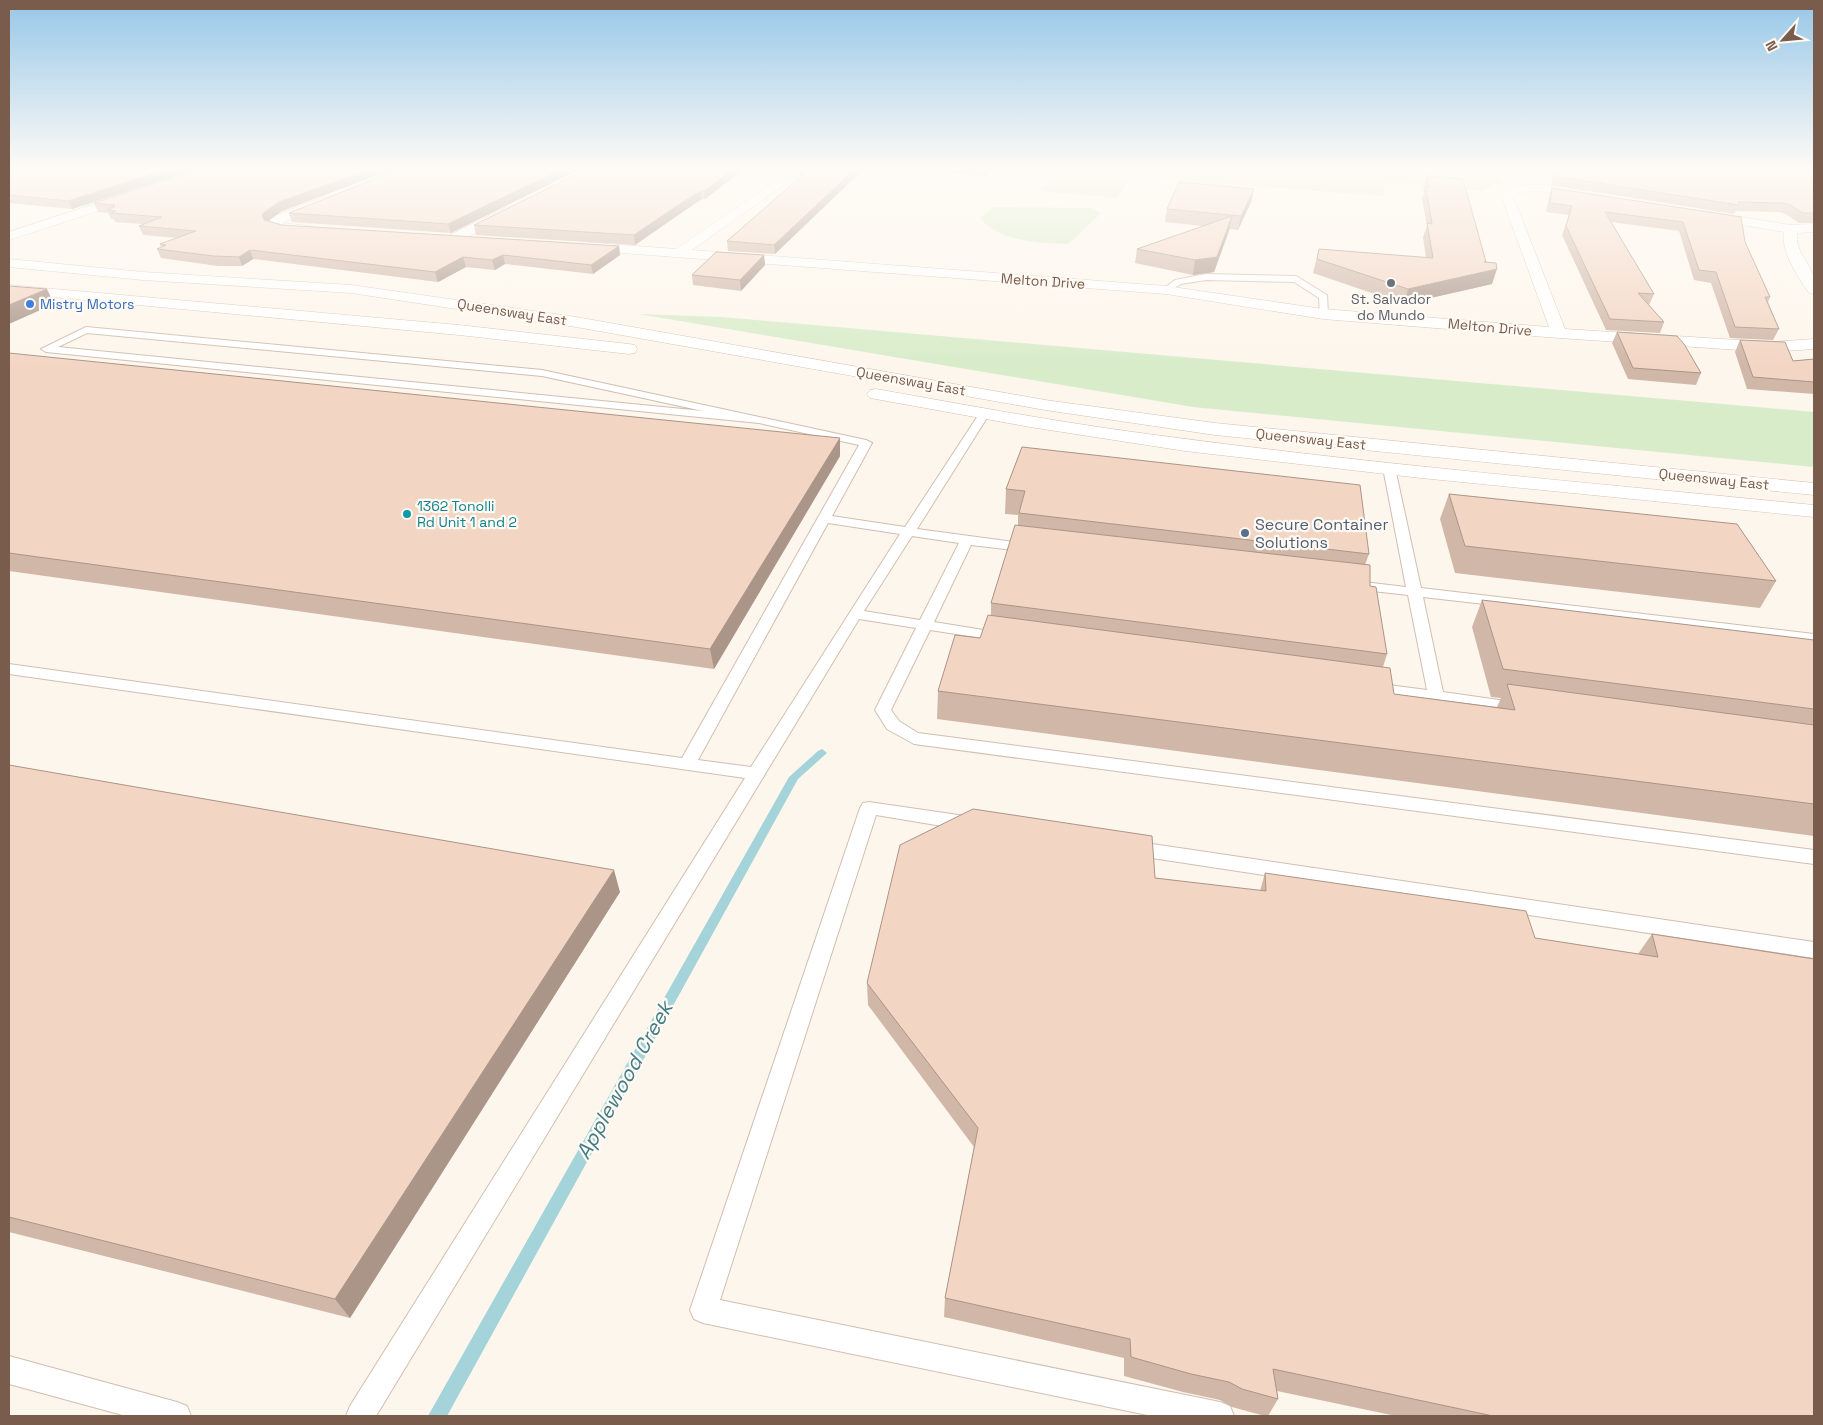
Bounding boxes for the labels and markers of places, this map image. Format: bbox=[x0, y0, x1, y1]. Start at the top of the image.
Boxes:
marker: St. Salvador do Mundo bbox=[1385, 277, 1397, 289]
place label: St. Salvador do Mundo bbox=[1351, 290, 1431, 324]
place label: Mistry Motors bbox=[40, 295, 135, 313]
marker: Mistry Motors bbox=[24, 298, 36, 310]
place label: 1362 Tonolli Rd Unit 1 and 2 bbox=[417, 497, 517, 531]
marker: 1362 Tonolli Rd Unit 1 and 2 bbox=[401, 508, 413, 520]
place label: Secure Container Solutions bbox=[1255, 514, 1388, 553]
marker: Secure Container Solutions bbox=[1239, 527, 1251, 539]

